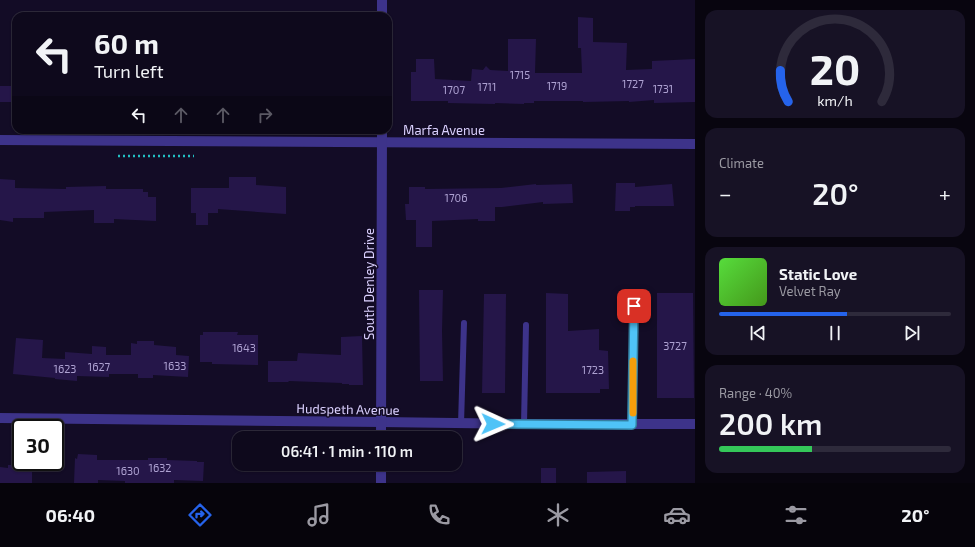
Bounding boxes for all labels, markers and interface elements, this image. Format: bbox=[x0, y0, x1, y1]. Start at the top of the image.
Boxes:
text: 60 m bbox=[94, 26, 159, 60]
icon: left bbox=[28, 28, 80, 80]
text: 20 bbox=[810, 43, 860, 93]
text: Turn left bbox=[94, 60, 164, 82]
house number: 1715 bbox=[510, 68, 530, 81]
house number: 1727 bbox=[622, 77, 644, 90]
house number: 1719 bbox=[547, 79, 567, 92]
house number: 1711 bbox=[478, 80, 496, 93]
house number: 1731 bbox=[653, 82, 673, 95]
house number: 1707 bbox=[443, 83, 466, 96]
text: km/h bbox=[817, 92, 853, 109]
icon: left bbox=[128, 104, 150, 126]
icon: ahead bbox=[170, 104, 192, 126]
icon: ahead bbox=[212, 104, 234, 126]
icon: right bbox=[254, 104, 276, 126]
street label: Marfa Avenue bbox=[403, 122, 485, 138]
text: Climate bbox=[719, 155, 764, 171]
text: 20° bbox=[812, 175, 859, 211]
text: − bbox=[719, 180, 732, 206]
text: + bbox=[939, 180, 951, 206]
house number: 1706 bbox=[445, 191, 467, 204]
street label: South Denley Drive bbox=[361, 228, 377, 340]
text: Static Love bbox=[779, 265, 857, 283]
text: Velvet Ray bbox=[779, 283, 841, 299]
pin bbox=[617, 289, 651, 323]
icon: arrive bbox=[623, 295, 645, 317]
icon: previous bbox=[747, 322, 769, 344]
icon: pause bbox=[824, 322, 846, 344]
icon: next bbox=[901, 322, 923, 344]
house number: 3727 bbox=[663, 339, 687, 352]
house number: 1643 bbox=[232, 341, 256, 354]
house number: 1633 bbox=[164, 359, 186, 372]
house number: 1627 bbox=[88, 360, 111, 373]
house number: 1623 bbox=[54, 362, 76, 375]
house number: 1723 bbox=[582, 363, 604, 376]
text: Range · 40% bbox=[719, 385, 792, 401]
street label: Hudspeth Avenue bbox=[296, 400, 400, 418]
position arrow bbox=[472, 403, 514, 445]
text: 200 km bbox=[719, 405, 822, 441]
speed limit sign: 30 bbox=[12, 419, 64, 471]
text: 06:41 · 1 min · 110 m bbox=[281, 442, 413, 460]
house number: 1632 bbox=[149, 461, 171, 474]
house number: 1630 bbox=[116, 464, 140, 477]
icon: directions bbox=[186, 501, 214, 529]
icon: music bbox=[305, 501, 333, 529]
icon: phone bbox=[425, 501, 453, 529]
icon: climate bbox=[544, 501, 572, 529]
icon: car bbox=[663, 501, 691, 529]
icon: filters bbox=[782, 501, 810, 529]
text: 06:40 bbox=[46, 504, 95, 526]
text: 20° bbox=[901, 504, 929, 526]

